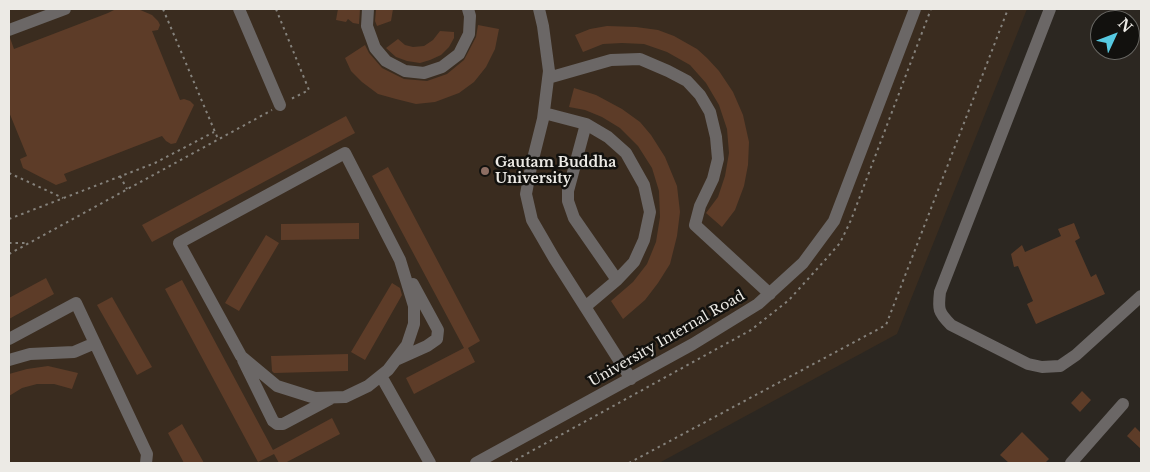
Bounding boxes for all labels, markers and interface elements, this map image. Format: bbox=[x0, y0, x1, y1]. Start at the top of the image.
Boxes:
north arrow bbox=[1090, 10, 1140, 60]
text: N bbox=[1114, 14, 1136, 36]
place label: Gautam Buddha University bbox=[495, 155, 616, 188]
marker: Gautam Buddha University bbox=[479, 165, 491, 177]
street label: University Internal Road bbox=[586, 287, 748, 391]

